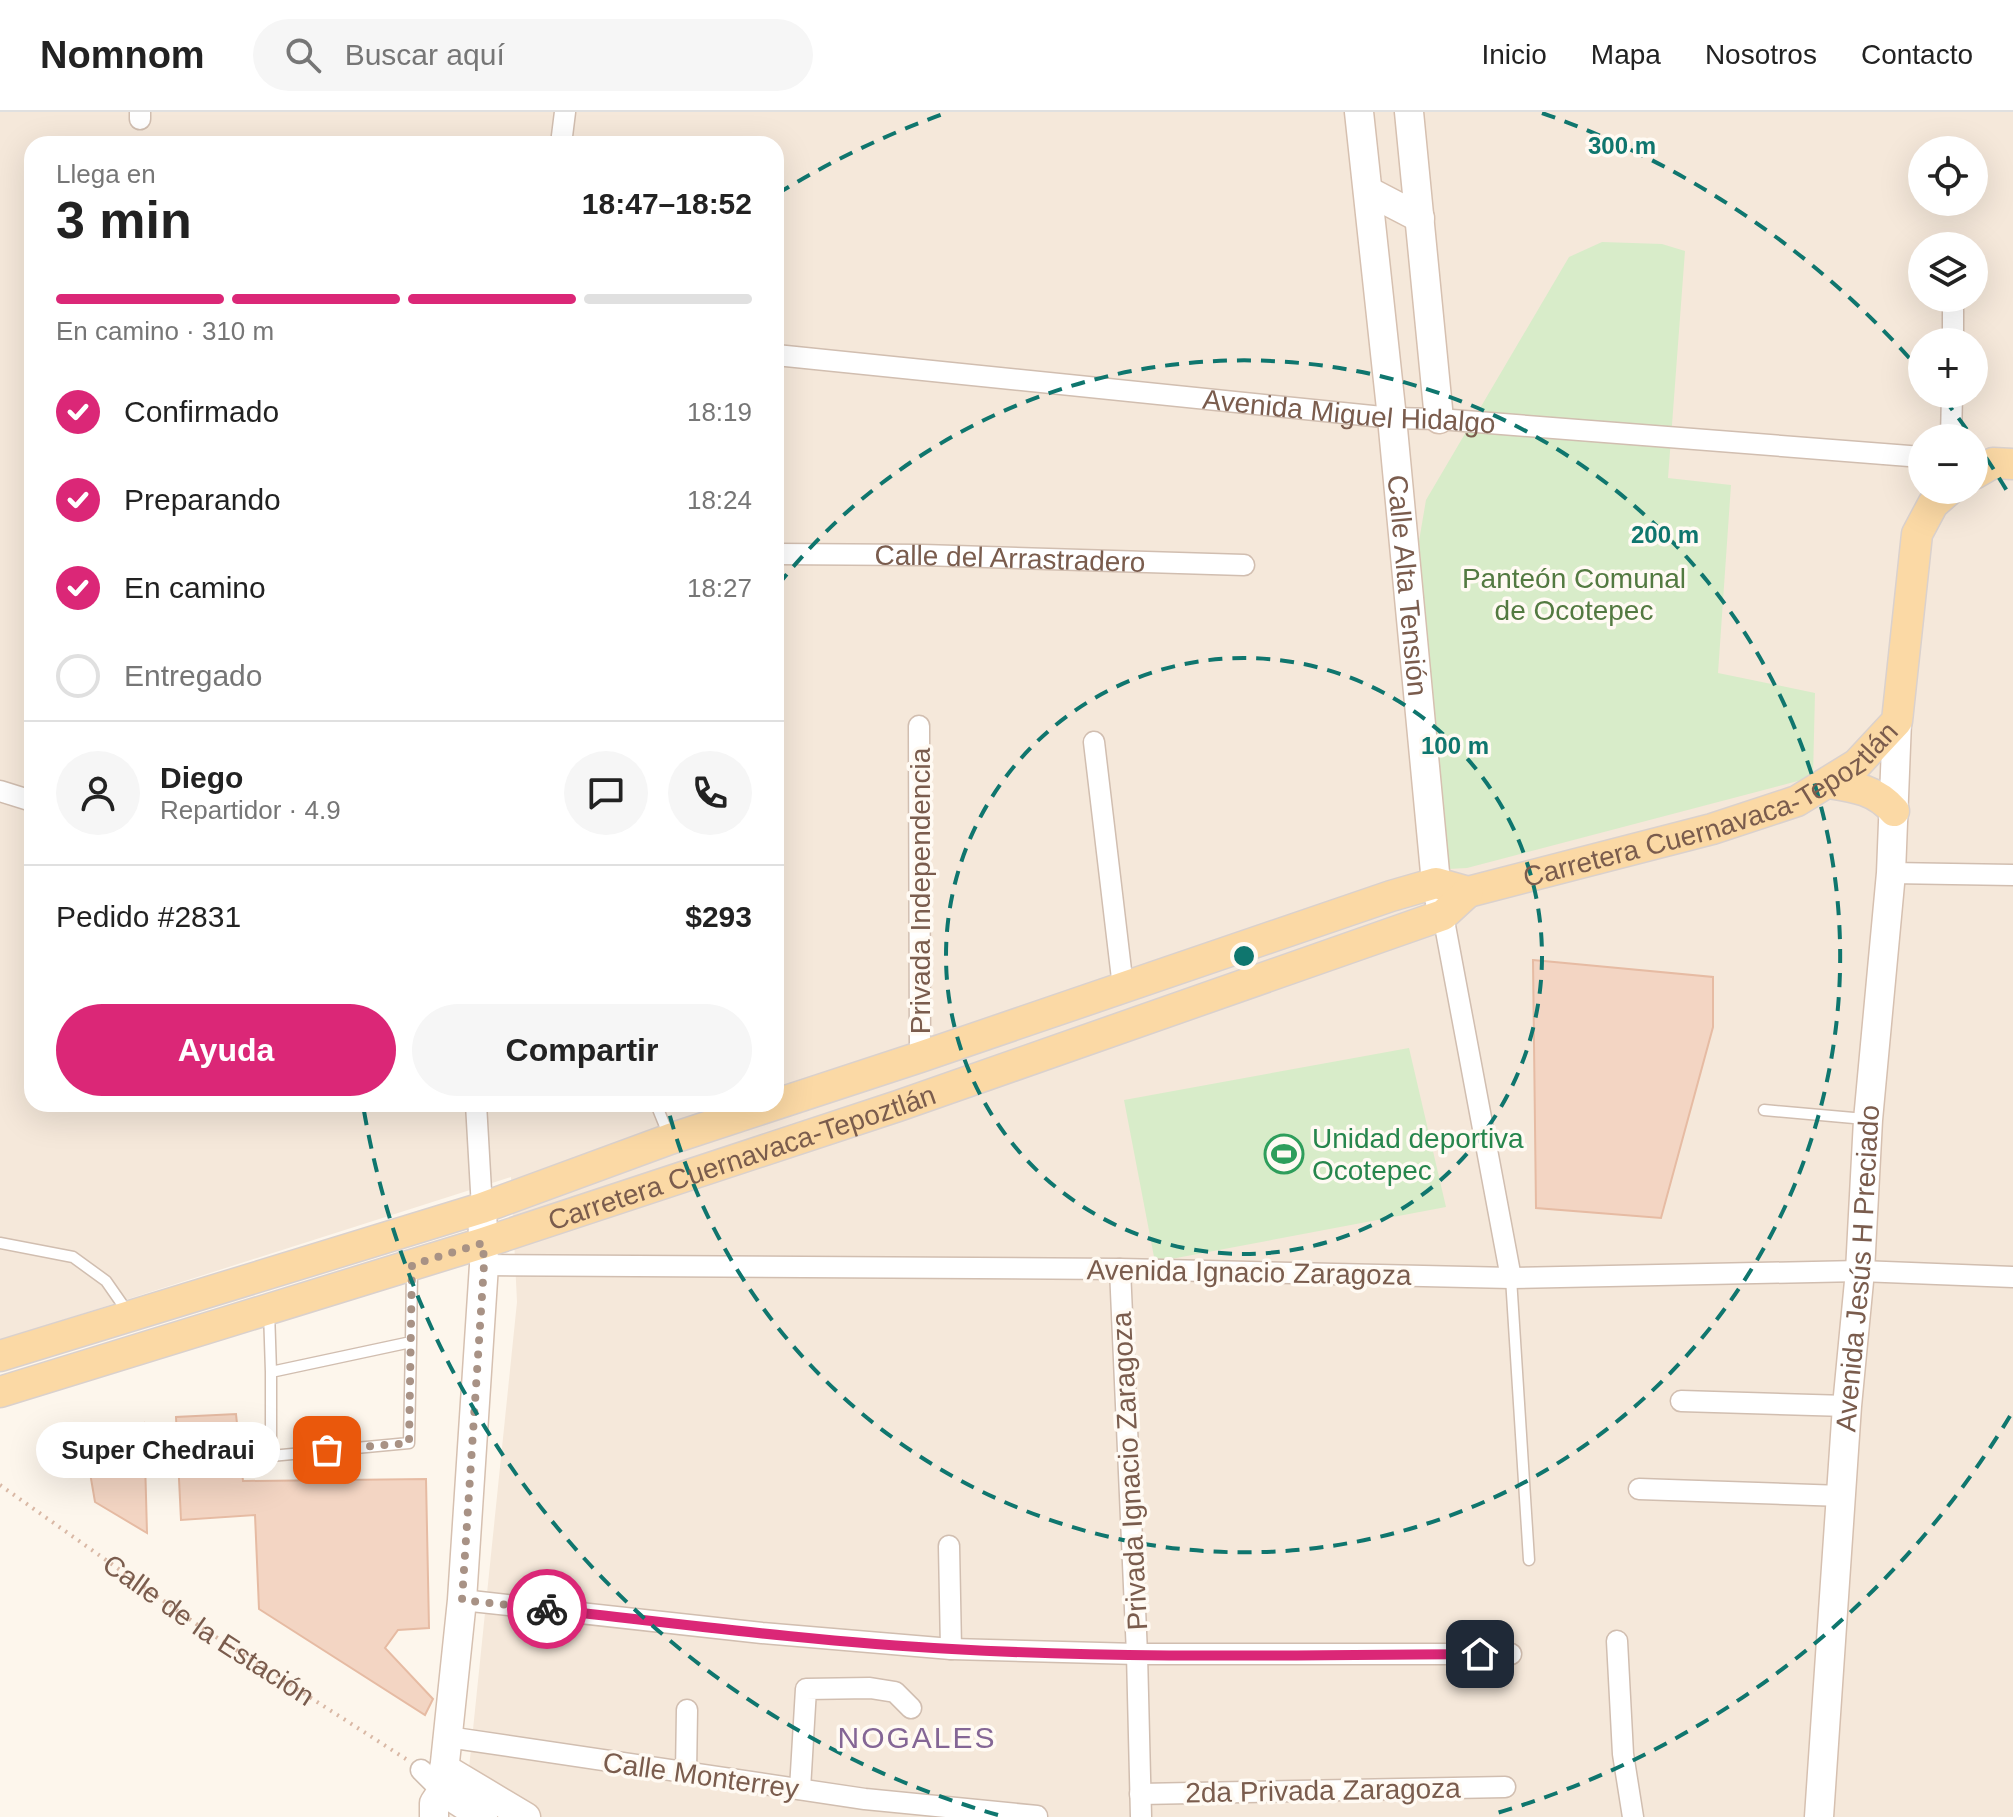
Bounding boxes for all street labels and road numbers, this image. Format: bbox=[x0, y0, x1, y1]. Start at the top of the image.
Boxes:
street label: Avenida Miguel Hidalgo bbox=[1201, 384, 1497, 439]
street label: Calle Alta Tensión bbox=[1381, 473, 1433, 698]
street label: Calle del Arrastradero bbox=[874, 540, 1146, 578]
street label: Carretera Cuernavaca-Tepoztlán bbox=[1520, 716, 1904, 893]
street label: Privada Independencia bbox=[905, 747, 936, 1034]
street label: Carretera Cuernavaca-Tepoztlán bbox=[544, 1079, 940, 1236]
street label: Avenida Jesús H Preciado bbox=[1830, 1103, 1885, 1433]
street label: Avenida Ignacio Zaragoza bbox=[1086, 1254, 1412, 1291]
street label: Privada Ignacio Zaragoza bbox=[1106, 1310, 1153, 1631]
street label: Calle de la Estación bbox=[97, 1548, 320, 1712]
street label: Calle Monterrey bbox=[601, 1746, 801, 1805]
street label: 2da Privada Zaragoza bbox=[1185, 1773, 1461, 1808]

